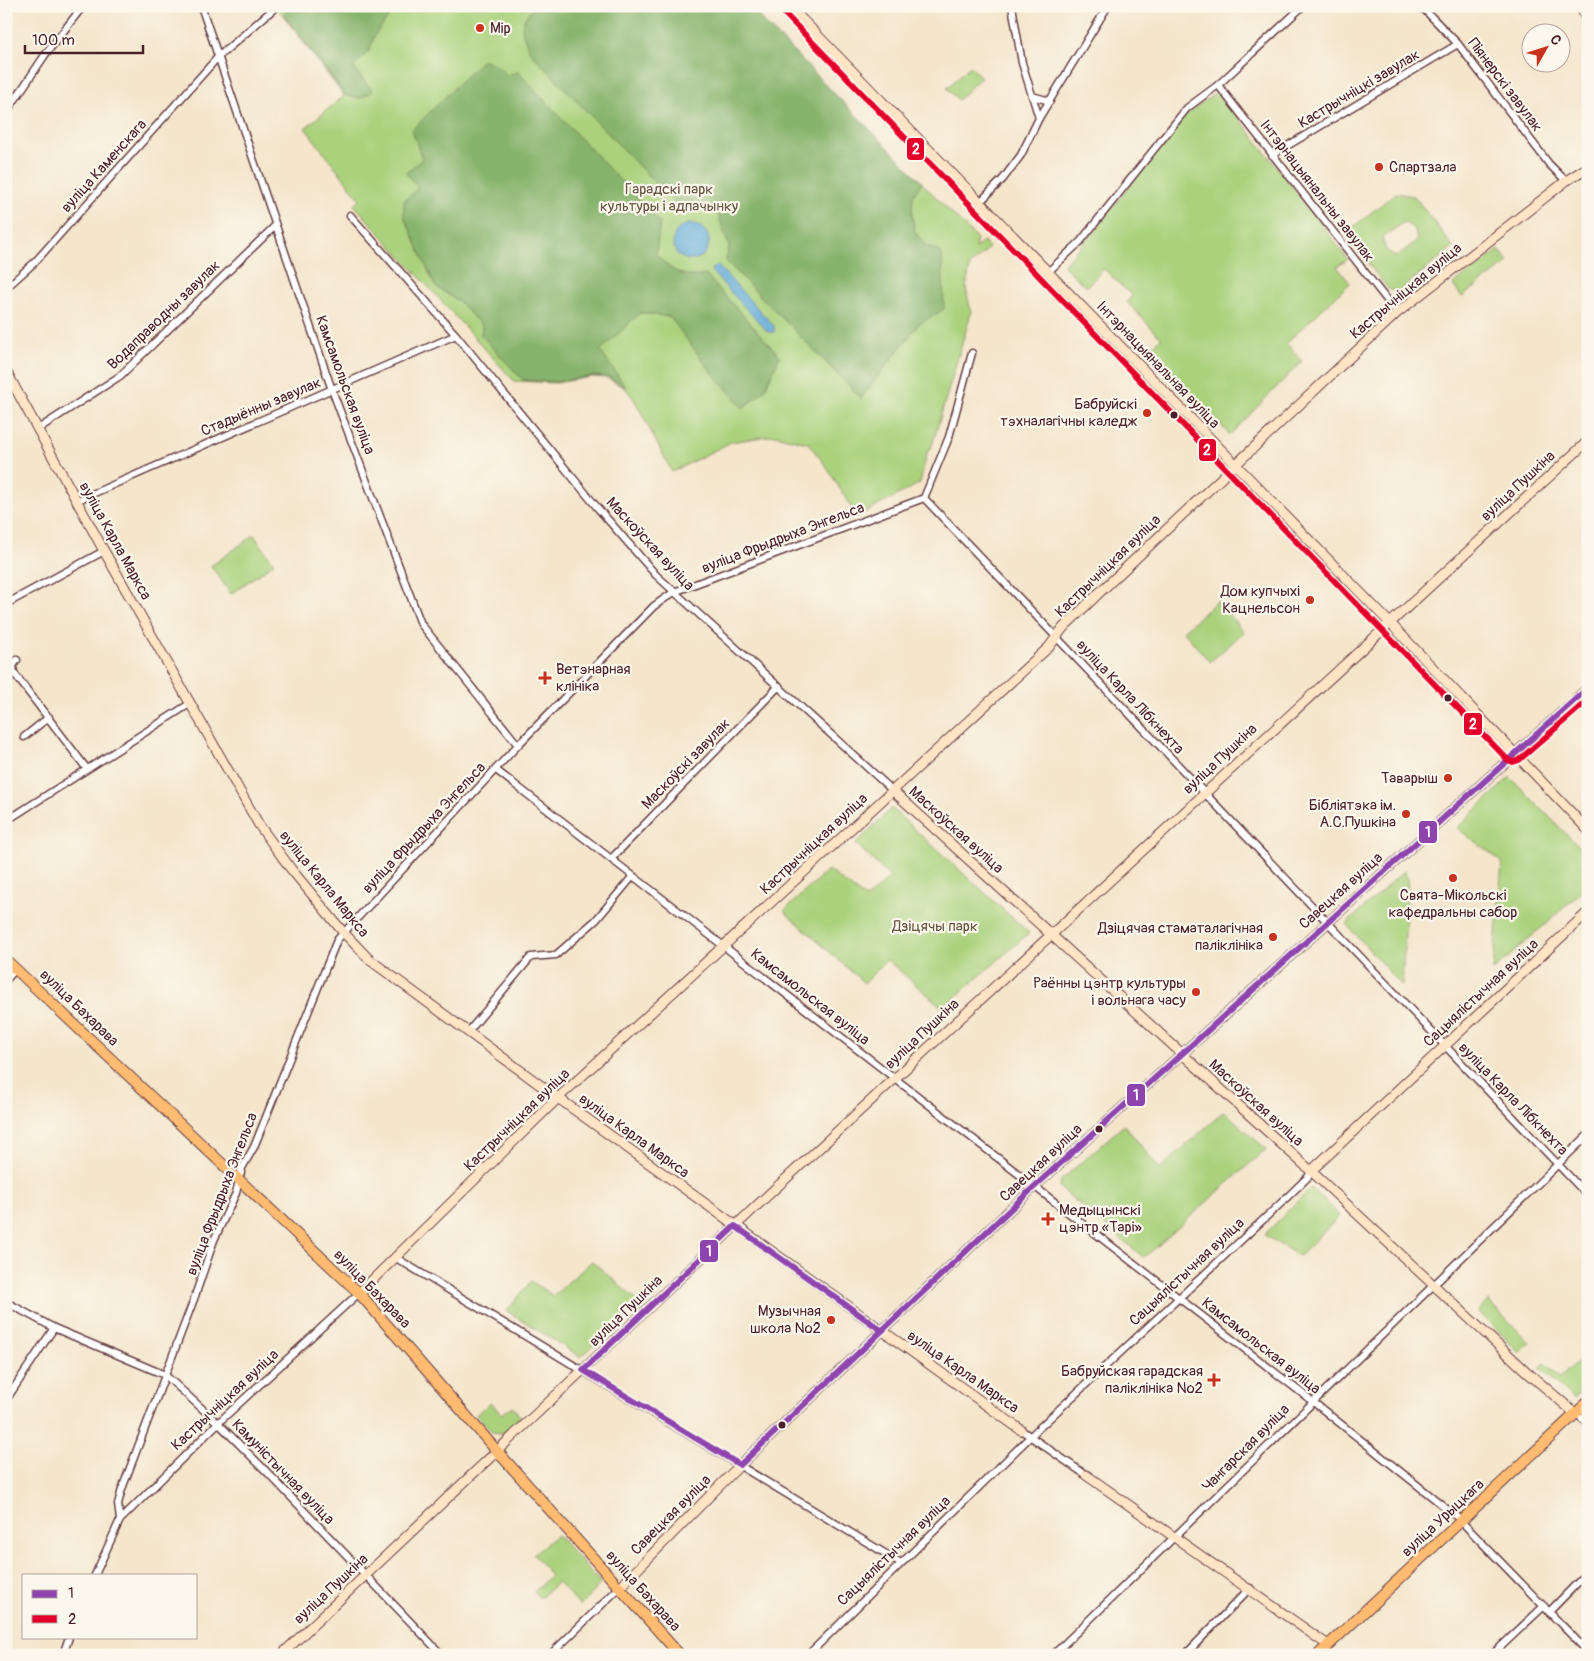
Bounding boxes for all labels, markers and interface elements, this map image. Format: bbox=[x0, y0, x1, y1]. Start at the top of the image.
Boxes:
place label: Мір bbox=[490, 19, 511, 38]
scale bar bbox=[25, 22, 142, 54]
marker: Мір bbox=[474, 22, 486, 34]
north arrow bbox=[1522, 22, 1572, 72]
text: 100 m bbox=[32, 31, 75, 50]
text: С bbox=[1546, 31, 1565, 49]
street label: Піянерскі завулак bbox=[1464, 34, 1547, 136]
street label: Кастрычніцкі завулак bbox=[1295, 45, 1423, 133]
street label: вуліца Каменскага bbox=[57, 115, 151, 216]
street label: Інтэрнацыянальны завулак bbox=[1256, 116, 1379, 266]
line badge: 2 bbox=[906, 137, 925, 161]
text: 2 bbox=[912, 141, 920, 158]
place label: Спартзала bbox=[1389, 158, 1457, 177]
marker: Спартзала bbox=[1373, 161, 1385, 173]
park label: Гарадскі парк культуры і адпачынку bbox=[600, 180, 739, 216]
street label: Кастрычніцкая вуліца bbox=[1346, 239, 1466, 343]
street label: Водаправодны завулак bbox=[104, 256, 225, 374]
street label: Інтэрнацыянальная вуліца bbox=[1092, 297, 1224, 433]
street label: Камсамольская вуліца bbox=[311, 313, 379, 457]
street label: Стадыённы завулак bbox=[198, 373, 324, 441]
place label: Бабруйскі тэхналагічны каледж bbox=[1000, 395, 1137, 431]
marker: Бабруйскі тэхналагічны каледж bbox=[1141, 407, 1153, 419]
unlabelled marker bbox=[1169, 410, 1179, 420]
line badge: 2 bbox=[1198, 438, 1217, 462]
text: 2 bbox=[1203, 442, 1211, 459]
street label: вуліца Пушкіна bbox=[1477, 447, 1559, 525]
street label: вуліца Карла Маркса bbox=[75, 479, 155, 603]
street label: Маскоўская вуліца bbox=[602, 493, 698, 595]
street label: вуліца Фрыдрыха Энгельса bbox=[699, 498, 867, 578]
street label: Кастрычніцкая вуліца bbox=[1051, 511, 1165, 621]
place label: Дом купчыхі Кацнельсон bbox=[1220, 582, 1300, 618]
marker: Дом купчыхі Кацнельсон bbox=[1304, 594, 1316, 606]
street label: вуліца Карла Лібкнехта bbox=[1072, 636, 1188, 758]
place label: Ветэнарная клініка bbox=[556, 660, 631, 696]
marker: Ветэнарная клініка bbox=[538, 671, 552, 685]
unlabelled marker bbox=[1443, 693, 1453, 703]
line badge: 2 bbox=[1463, 712, 1483, 736]
street label: Маскоўскі завулак bbox=[638, 714, 735, 814]
text: 2 bbox=[1469, 716, 1477, 733]
street label: вуліца Пушкіна bbox=[1179, 720, 1261, 798]
street label: вуліца Фрыдрыха Энгельса bbox=[358, 758, 490, 898]
place label: Таварыш bbox=[1381, 769, 1438, 788]
marker: Таварыш bbox=[1442, 772, 1454, 784]
street label: Маскоўская вуліца bbox=[905, 782, 1007, 878]
street label: Кастрычніцкая вуліца bbox=[756, 789, 872, 899]
place label: Бібліятэка ім. А.С.Пушкіна bbox=[1309, 796, 1396, 832]
marker: Бібліятэка ім. А.С.Пушкіна bbox=[1400, 808, 1412, 820]
line badge: 1 bbox=[1418, 820, 1438, 844]
text: 1 bbox=[1425, 824, 1431, 841]
street label: вуліца Карла Маркса bbox=[275, 827, 373, 941]
street label: Савецкая вуліца bbox=[1295, 848, 1387, 934]
marker: Свята-Мікольскі кафедральны сабор bbox=[1447, 872, 1459, 884]
place label: Свята-Мікольскі кафедральны сабор bbox=[1389, 886, 1517, 922]
park label: Дзіцячы парк bbox=[891, 917, 978, 936]
place label: Дзіцячая стаматалагічная паліклініка bbox=[1097, 919, 1263, 955]
marker: Дзіцячая стаматалагічная паліклініка bbox=[1267, 931, 1279, 943]
street label: Сацыялістычная вуліца bbox=[1420, 935, 1543, 1051]
street label: Камсамольская вуліца bbox=[747, 945, 873, 1049]
street label: вуліца Бахарава bbox=[35, 965, 123, 1051]
place label: Раённы цэнтр культуры і вольнага часу bbox=[1033, 974, 1187, 1010]
marker: Раённы цэнтр культуры і вольнага часу bbox=[1190, 986, 1202, 998]
street label: вуліца Пушкіна bbox=[881, 995, 963, 1073]
street label: вуліца Карла Лібкнехта bbox=[1454, 1039, 1572, 1159]
street label: Маскоўская вуліца bbox=[1205, 1055, 1307, 1151]
street label: Кастрычніцкая вуліца bbox=[460, 1065, 574, 1175]
line badge: 1 bbox=[1126, 1083, 1146, 1107]
text: 1 bbox=[1133, 1087, 1139, 1104]
street label: вуліца Карла Маркса bbox=[575, 1090, 693, 1182]
street label: вуліца Фрыдрыха Энгельса bbox=[182, 1110, 262, 1278]
street label: Савецкая вуліца bbox=[996, 1120, 1086, 1206]
unlabelled marker bbox=[1094, 1124, 1104, 1134]
place label: Медыцынскі цэнтр «Тарі» bbox=[1059, 1201, 1142, 1237]
marker: Медыцынскі цэнтр «Тарі» bbox=[1041, 1212, 1055, 1226]
street label: Сацыялістычная вуліца bbox=[1126, 1214, 1249, 1330]
line badge: 1 bbox=[699, 1239, 719, 1263]
text: 1 bbox=[706, 1243, 712, 1260]
street label: вуліца Бахарава bbox=[329, 1245, 415, 1333]
street label: вуліца Пушкіна bbox=[585, 1271, 667, 1351]
street label: Камсамольская вуліца bbox=[1198, 1294, 1324, 1398]
place label: Музычная школа №2 bbox=[750, 1302, 821, 1338]
marker: Музычная школа №2 bbox=[825, 1314, 837, 1326]
street label: вуліца Карла Маркса bbox=[903, 1326, 1023, 1418]
street label: Кастрычніцкая вуліца bbox=[167, 1345, 283, 1455]
place label: Бабруйская гарадская паліклініка №2 bbox=[1061, 1362, 1203, 1398]
marker: Бабруйская гарадская паліклініка №2 bbox=[1207, 1373, 1221, 1387]
street label: Чангарская вуліца bbox=[1198, 1400, 1294, 1496]
street label: Камуністычная вуліца bbox=[228, 1415, 338, 1529]
unlabelled marker bbox=[777, 1420, 787, 1430]
street label: Савецкая вуліца bbox=[627, 1471, 715, 1559]
street label: вуліца Урыцкага bbox=[1398, 1475, 1488, 1561]
street label: Сацыялістычная вуліца bbox=[833, 1492, 955, 1610]
street label: вуліца Бахарава bbox=[602, 1546, 684, 1636]
street label: вуліца Пушкіна bbox=[290, 1550, 372, 1628]
legend bbox=[22, 1574, 198, 1638]
text: 1 bbox=[68, 1584, 74, 1603]
text: 2 bbox=[68, 1610, 76, 1629]

